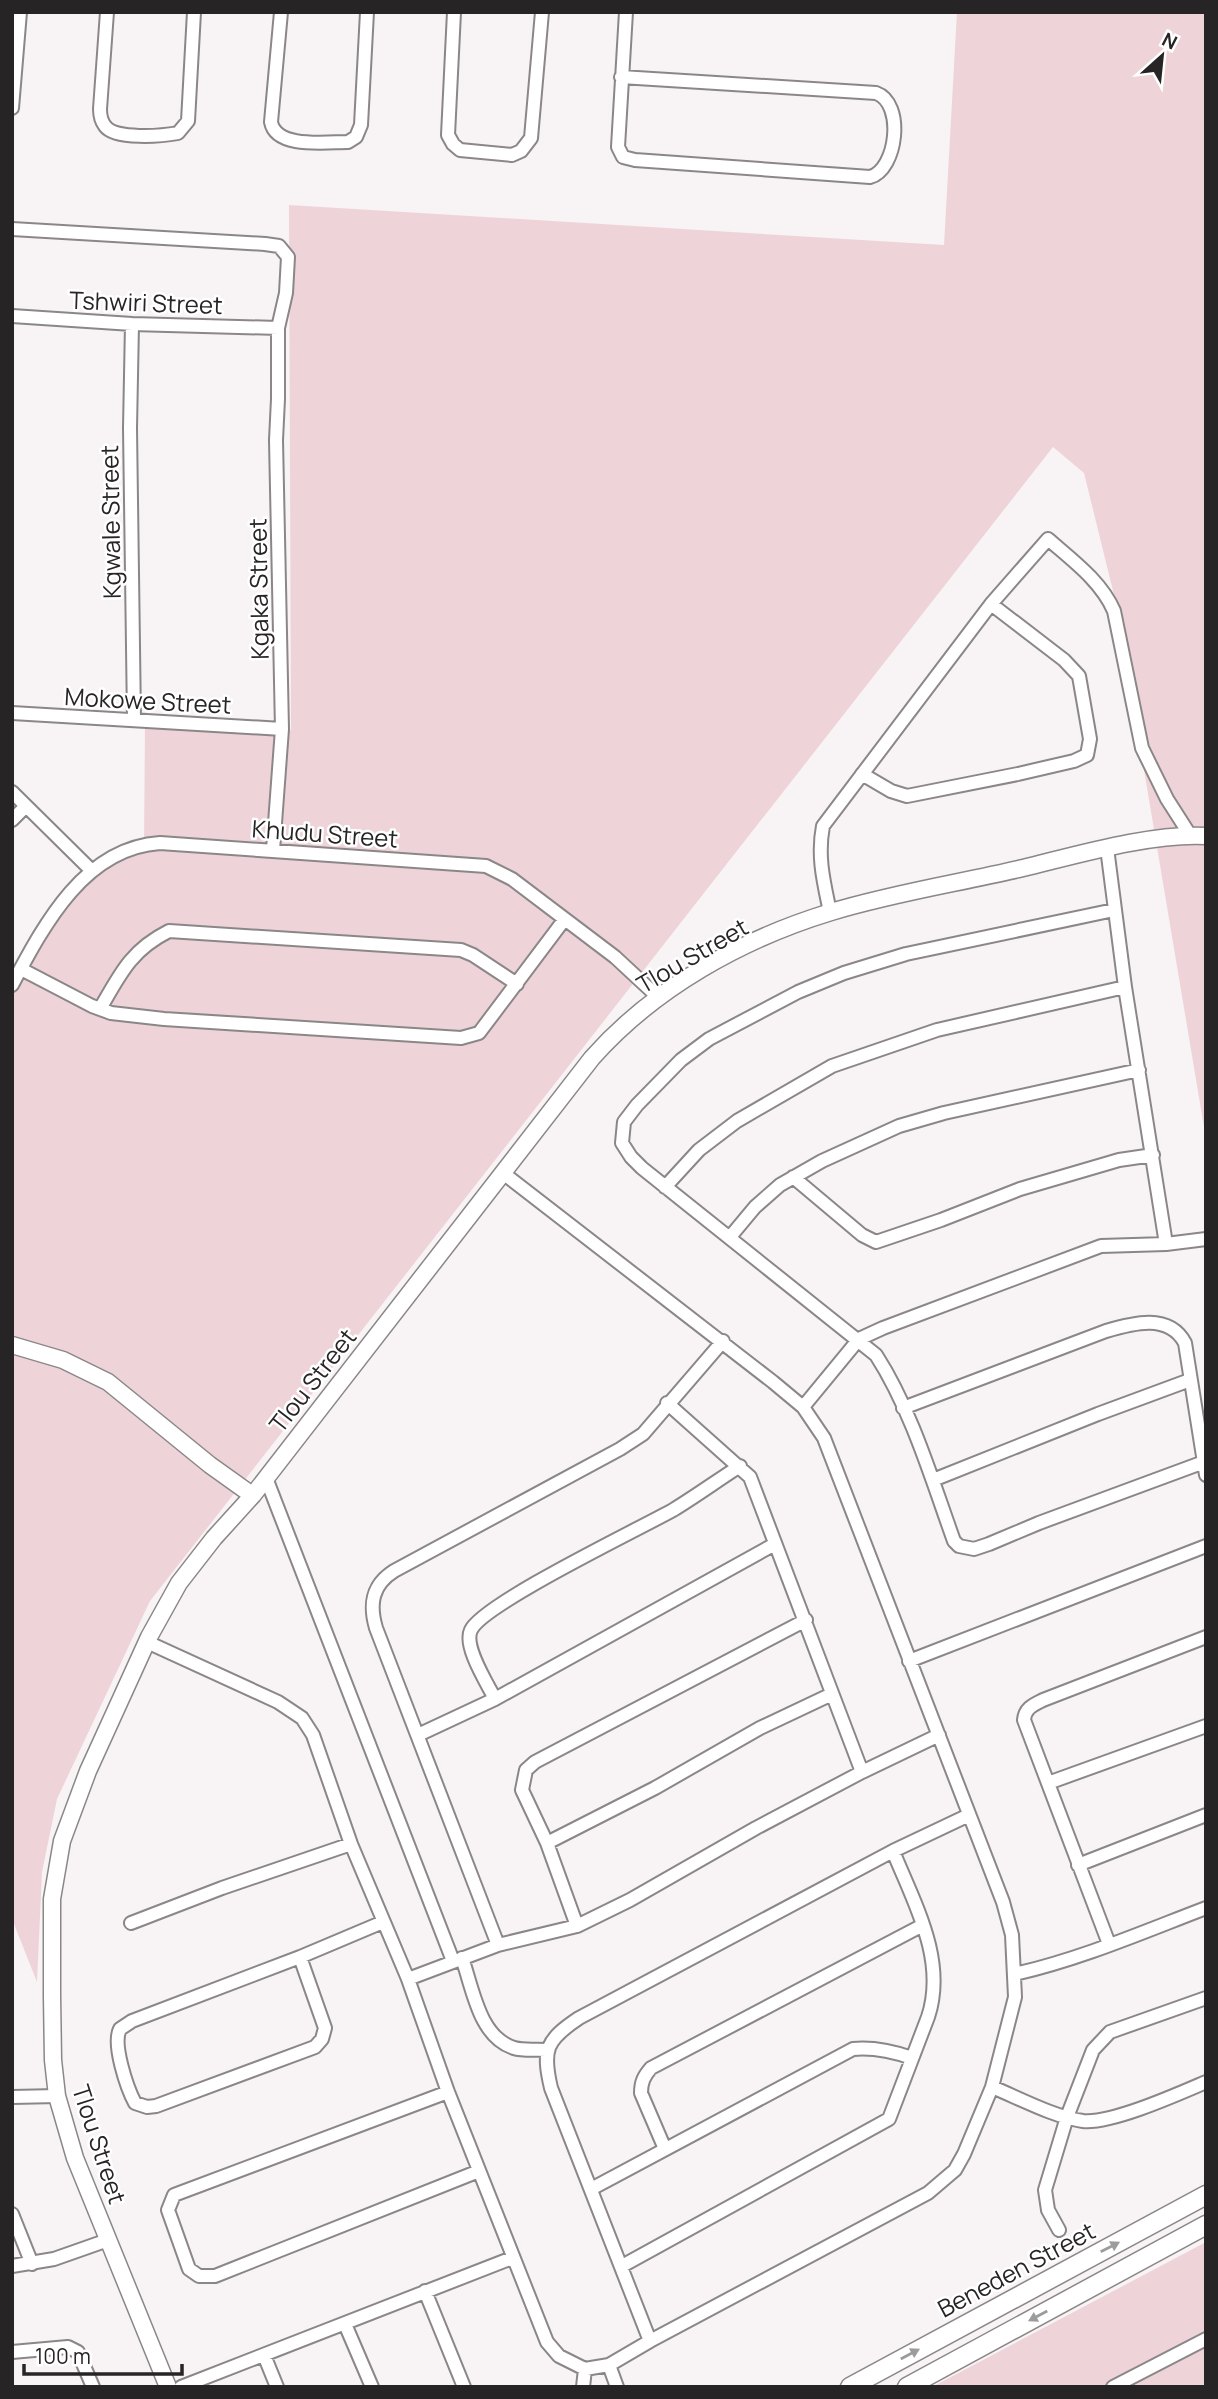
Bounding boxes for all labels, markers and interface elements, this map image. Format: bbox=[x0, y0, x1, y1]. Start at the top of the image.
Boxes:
north arrow bbox=[1127, 21, 1197, 91]
text: N bbox=[1158, 26, 1182, 56]
street label: Tshwiri Street bbox=[69, 283, 223, 321]
street label: Kgwale Street bbox=[92, 445, 128, 599]
street label: Kgaka Street bbox=[240, 518, 276, 660]
street label: Mokowe Street bbox=[64, 679, 232, 721]
street label: Khudu Street bbox=[251, 811, 399, 855]
street label: Tlou Street bbox=[630, 910, 754, 1000]
street label: Tlou Street bbox=[261, 1321, 363, 1439]
street label: Tlou Street bbox=[65, 2080, 135, 2208]
street label: Beneden Street bbox=[931, 2214, 1101, 2324]
one-way arrow bbox=[1101, 2241, 1121, 2253]
one-way arrow bbox=[1028, 2310, 1048, 2322]
scale bar bbox=[24, 2332, 182, 2376]
text: 100 m bbox=[35, 2342, 91, 2370]
one-way arrow bbox=[900, 2348, 920, 2360]

